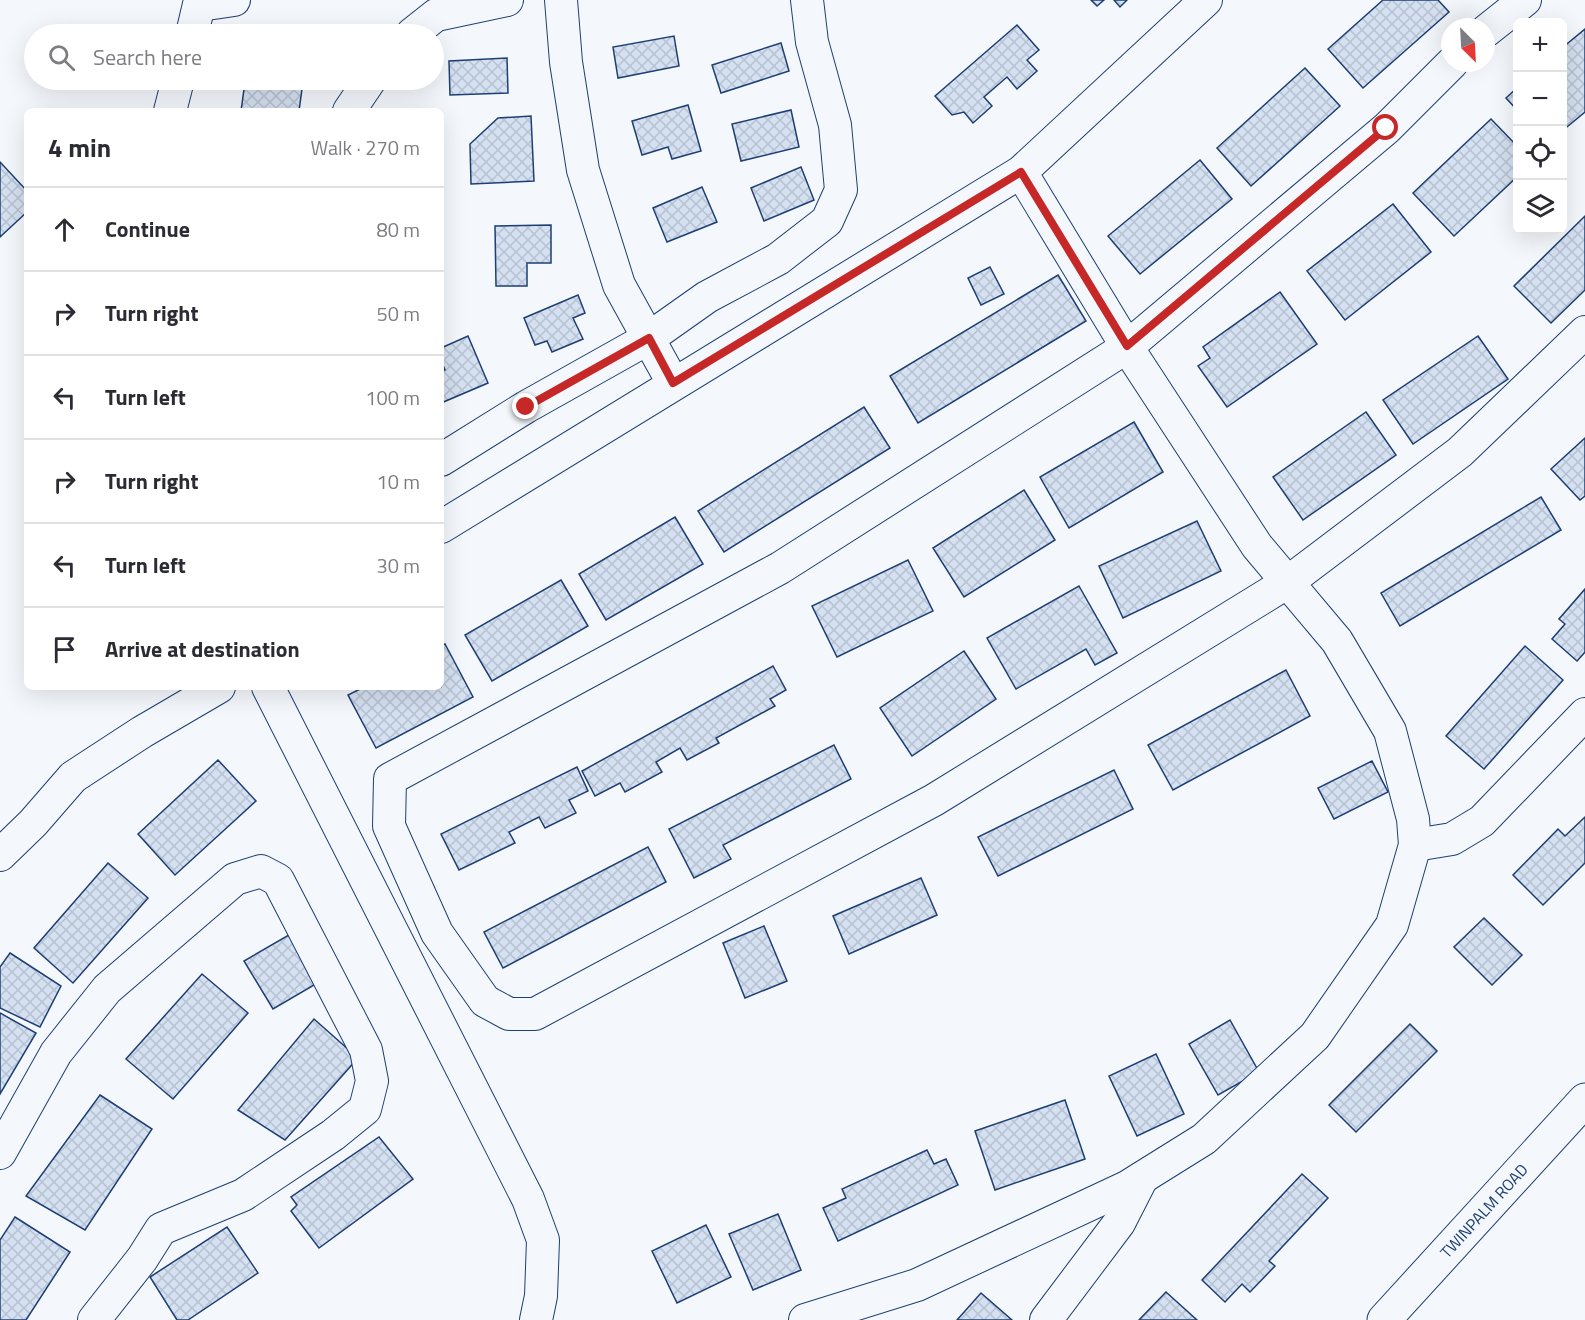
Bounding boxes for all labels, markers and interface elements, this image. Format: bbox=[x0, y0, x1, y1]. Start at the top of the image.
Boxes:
north arrow bbox=[1441, 18, 1495, 72]
map controls bbox=[1513, 18, 1567, 234]
button: + bbox=[1513, 18, 1567, 72]
search box bbox=[24, 24, 444, 90]
text: Search here bbox=[93, 40, 202, 74]
icon: search bbox=[45, 41, 78, 74]
button: − bbox=[1513, 72, 1567, 126]
route start bbox=[1372, 114, 1398, 140]
button: locate bbox=[1513, 126, 1567, 180]
text: 4 min bbox=[48, 128, 111, 167]
text: Walk · 270 m bbox=[311, 132, 420, 163]
button: layers bbox=[1513, 180, 1567, 234]
text: Continue bbox=[105, 212, 190, 246]
icon: ahead bbox=[48, 213, 81, 246]
text: 80 m bbox=[376, 214, 420, 245]
text: Turn right bbox=[105, 296, 199, 330]
icon: right bbox=[48, 297, 81, 330]
text: 50 m bbox=[376, 298, 420, 329]
text: Turn left bbox=[105, 380, 186, 414]
icon: left bbox=[48, 381, 81, 414]
text: 100 m bbox=[365, 382, 420, 413]
route end bbox=[512, 393, 538, 419]
text: Turn right bbox=[105, 464, 199, 498]
icon: right bbox=[48, 465, 81, 498]
text: 10 m bbox=[376, 466, 420, 497]
text: Turn left bbox=[105, 548, 186, 582]
icon: left bbox=[48, 549, 81, 582]
text: 30 m bbox=[376, 550, 420, 581]
text: Arrive at destination bbox=[105, 632, 300, 666]
icon: arrive bbox=[48, 633, 81, 666]
street label: TWINPALM ROAD bbox=[1434, 1158, 1533, 1263]

